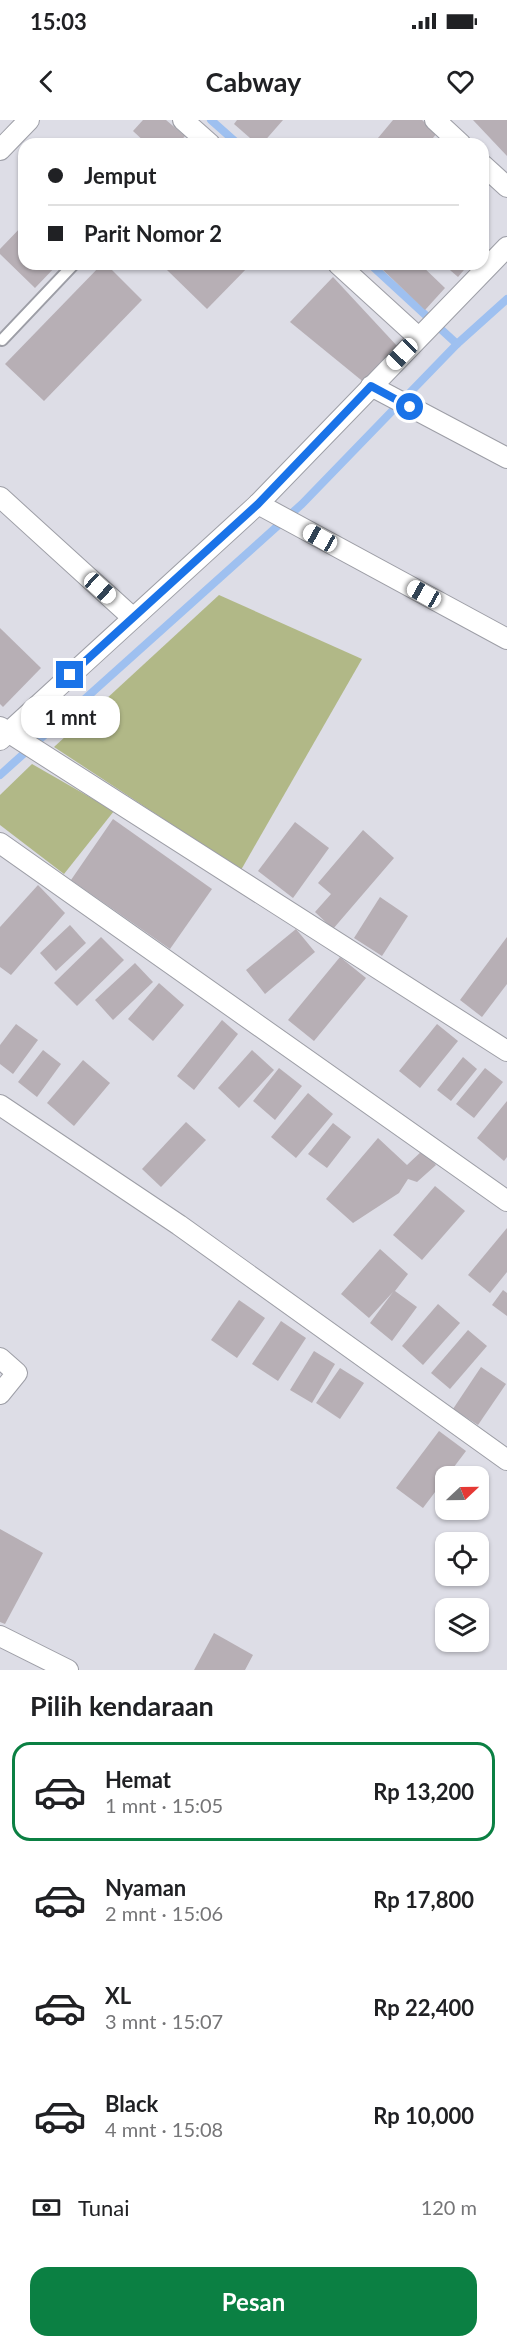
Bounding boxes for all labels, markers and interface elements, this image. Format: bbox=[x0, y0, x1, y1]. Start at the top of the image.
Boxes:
text: 15:03 bbox=[30, 8, 87, 35]
icon: back bbox=[30, 65, 63, 98]
text: Cabway bbox=[206, 65, 301, 98]
icon: heart bbox=[444, 65, 477, 98]
text: Jemput bbox=[84, 162, 156, 189]
text: Parit Nomor 2 bbox=[84, 220, 222, 247]
car bbox=[383, 335, 421, 373]
route start bbox=[396, 393, 423, 420]
car bbox=[300, 521, 340, 555]
car bbox=[81, 569, 119, 607]
car bbox=[404, 577, 444, 611]
route end bbox=[56, 661, 83, 688]
callout: 1 mnt bbox=[20, 696, 119, 738]
text: 1 mnt bbox=[45, 705, 96, 729]
north arrow bbox=[435, 1466, 489, 1520]
map controls bbox=[435, 1466, 489, 1652]
button: locate bbox=[435, 1532, 489, 1586]
button: layers bbox=[435, 1598, 489, 1652]
text: Pilih kendaraan bbox=[30, 1689, 214, 1722]
icon: car bbox=[33, 1765, 87, 1819]
text: Hemat bbox=[105, 1766, 171, 1793]
text: Rp 13,200 bbox=[373, 1778, 474, 1805]
text: 1 mnt · 15:05 bbox=[105, 1793, 223, 1817]
icon: car bbox=[33, 1873, 87, 1927]
text: Nyaman bbox=[105, 1874, 186, 1901]
text: Rp 17,800 bbox=[373, 1886, 474, 1913]
text: 2 mnt · 15:06 bbox=[105, 1901, 223, 1925]
icon: car bbox=[33, 1981, 87, 2035]
text: XL bbox=[105, 1982, 131, 2009]
text: Rp 22,400 bbox=[373, 1994, 474, 2021]
text: 3 mnt · 15:07 bbox=[105, 2009, 223, 2033]
icon: car bbox=[33, 2089, 87, 2143]
text: Black bbox=[105, 2090, 158, 2117]
text: Rp 10,000 bbox=[373, 2102, 474, 2129]
text: 4 mnt · 15:08 bbox=[105, 2117, 223, 2141]
icon: cash bbox=[30, 2191, 63, 2224]
text: Tunai bbox=[78, 2194, 129, 2221]
text: 120 m bbox=[421, 2195, 477, 2219]
button: Pesan bbox=[30, 2267, 477, 2336]

